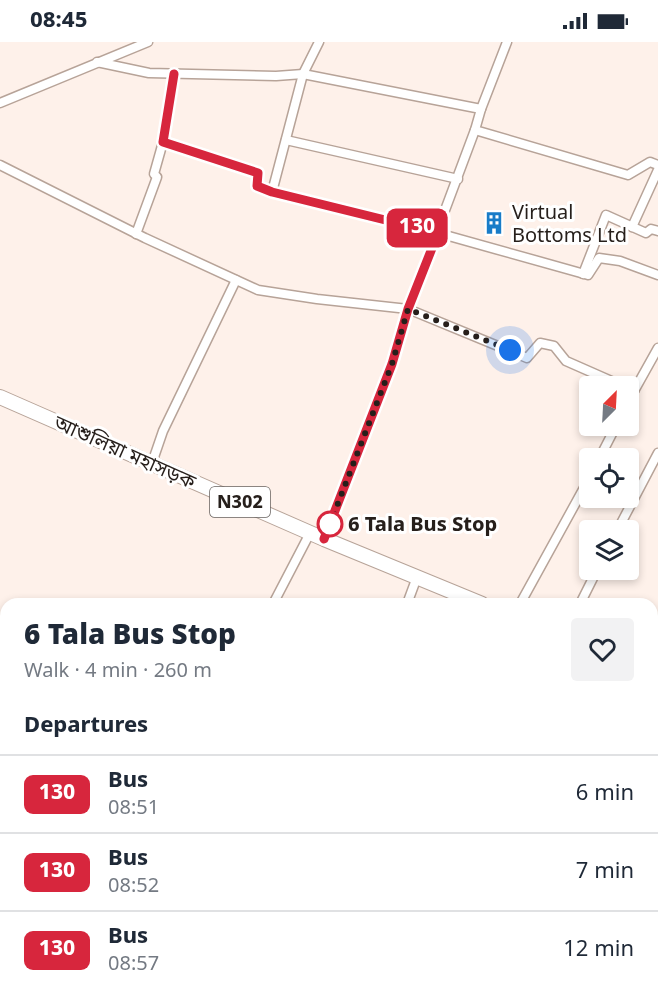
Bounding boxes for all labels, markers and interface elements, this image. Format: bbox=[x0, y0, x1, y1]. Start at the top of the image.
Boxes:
text: 08:45 bbox=[30, 7, 87, 36]
place label: Virtual Bottoms Ltd bbox=[512, 201, 627, 250]
line badge: 130 bbox=[382, 208, 452, 248]
building icon: Virtual Bottoms Ltd bbox=[481, 210, 507, 236]
text: 130 bbox=[399, 214, 435, 242]
your location bbox=[495, 335, 525, 365]
north arrow bbox=[579, 376, 639, 436]
map controls bbox=[579, 376, 639, 580]
street label: আশুলিয়া মহাসড়ক bbox=[48, 410, 200, 497]
button: locate bbox=[579, 448, 639, 508]
road number: N302 bbox=[210, 487, 270, 517]
marker: 6 Tala Bus Stop bbox=[317, 511, 343, 537]
place label: 6 Tala Bus Stop bbox=[348, 513, 497, 539]
button: layers bbox=[579, 520, 639, 580]
text: 6 Tala Bus Stop bbox=[24, 618, 236, 655]
button: heart bbox=[571, 618, 634, 681]
text: Walk · 4 min · 260 m bbox=[24, 659, 212, 685]
text: Departures bbox=[24, 712, 148, 741]
text: Bus bbox=[108, 767, 148, 796]
text: 130 bbox=[39, 780, 75, 808]
text: 6 min bbox=[576, 780, 634, 809]
text: 08:51 bbox=[108, 796, 159, 822]
text: Bus bbox=[108, 845, 148, 874]
text: 130 bbox=[39, 858, 75, 886]
text: 7 min bbox=[576, 858, 634, 887]
text: 08:52 bbox=[108, 874, 159, 900]
text: Bus bbox=[108, 923, 148, 952]
text: 130 bbox=[39, 936, 75, 964]
text: 12 min bbox=[563, 936, 634, 965]
text: 08:57 bbox=[108, 952, 159, 978]

